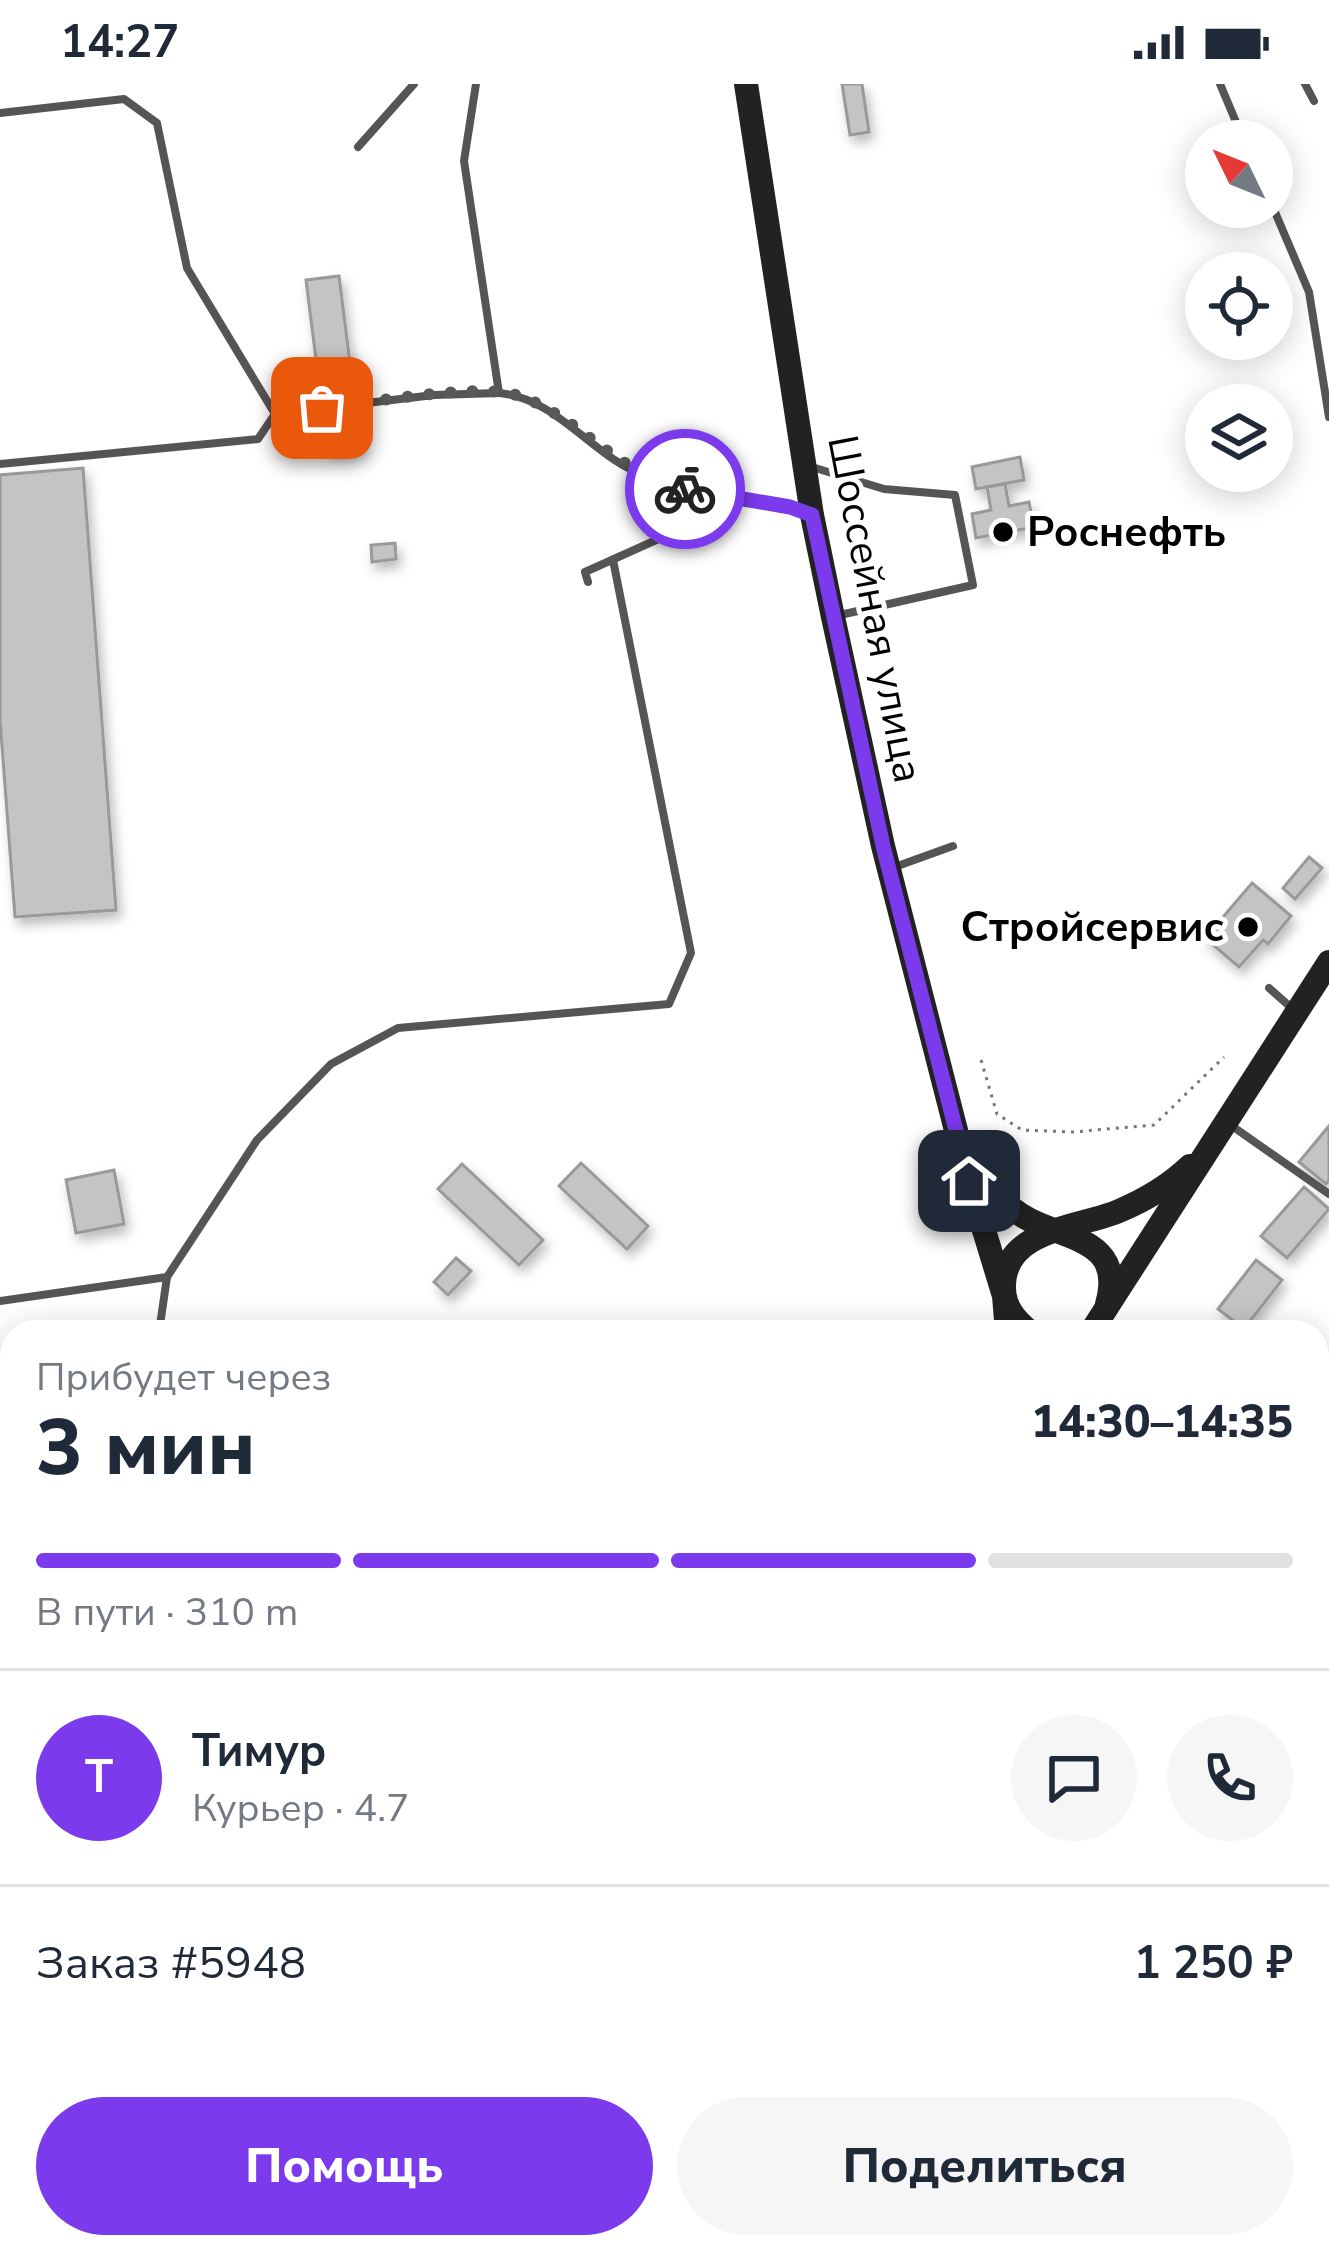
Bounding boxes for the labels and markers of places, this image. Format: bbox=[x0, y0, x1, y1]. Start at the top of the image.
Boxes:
pin bbox=[271, 357, 373, 459]
place label: Роснефть bbox=[1027, 504, 1226, 561]
marker: Роснефть bbox=[990, 519, 1016, 545]
place label: Стройсервис bbox=[960, 899, 1224, 956]
marker: Стройсервис bbox=[1235, 914, 1261, 940]
pin bbox=[918, 1130, 1020, 1232]

